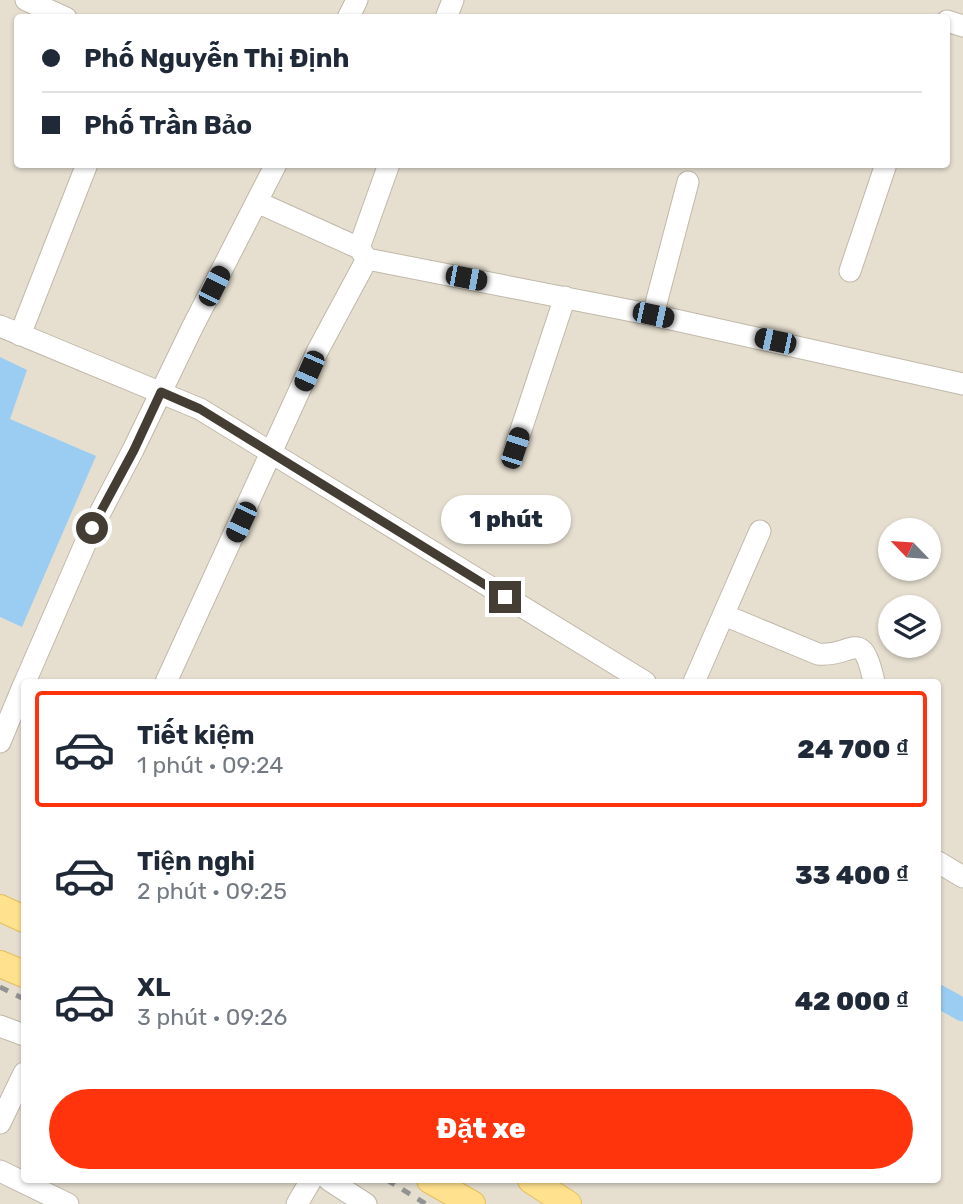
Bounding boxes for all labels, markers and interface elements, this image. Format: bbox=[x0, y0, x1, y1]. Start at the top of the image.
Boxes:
text: Phố Nguyễn Thị Định bbox=[84, 43, 349, 74]
text: Phố Trần Bảo bbox=[84, 110, 252, 141]
car bbox=[196, 263, 233, 309]
car bbox=[444, 264, 489, 292]
car bbox=[631, 300, 676, 330]
car bbox=[753, 326, 798, 356]
car bbox=[291, 348, 328, 394]
car bbox=[499, 425, 532, 471]
callout: 1 phút bbox=[440, 496, 570, 544]
car bbox=[223, 499, 260, 545]
text: 1 phút bbox=[469, 505, 543, 533]
route start bbox=[76, 512, 108, 544]
north arrow bbox=[878, 518, 942, 581]
map controls bbox=[878, 518, 941, 658]
route end bbox=[489, 581, 521, 613]
button: layers bbox=[878, 595, 941, 658]
icon: car bbox=[53, 718, 116, 781]
text: Tiết kiệm bbox=[137, 720, 255, 751]
text: 24 700 ₫ bbox=[797, 734, 909, 765]
text: 1 phút · 09:24 bbox=[137, 751, 284, 779]
icon: car bbox=[53, 844, 116, 907]
text: Tiện nghi bbox=[137, 846, 255, 877]
text: 33 400 ₫ bbox=[795, 860, 909, 891]
text: 2 phút · 09:25 bbox=[137, 877, 287, 905]
icon: car bbox=[53, 970, 116, 1033]
text: XL bbox=[137, 972, 170, 1003]
text: 42 000 ₫ bbox=[795, 986, 909, 1017]
text: 3 phút · 09:26 bbox=[137, 1003, 287, 1031]
button: Đặt xe bbox=[49, 1089, 913, 1169]

